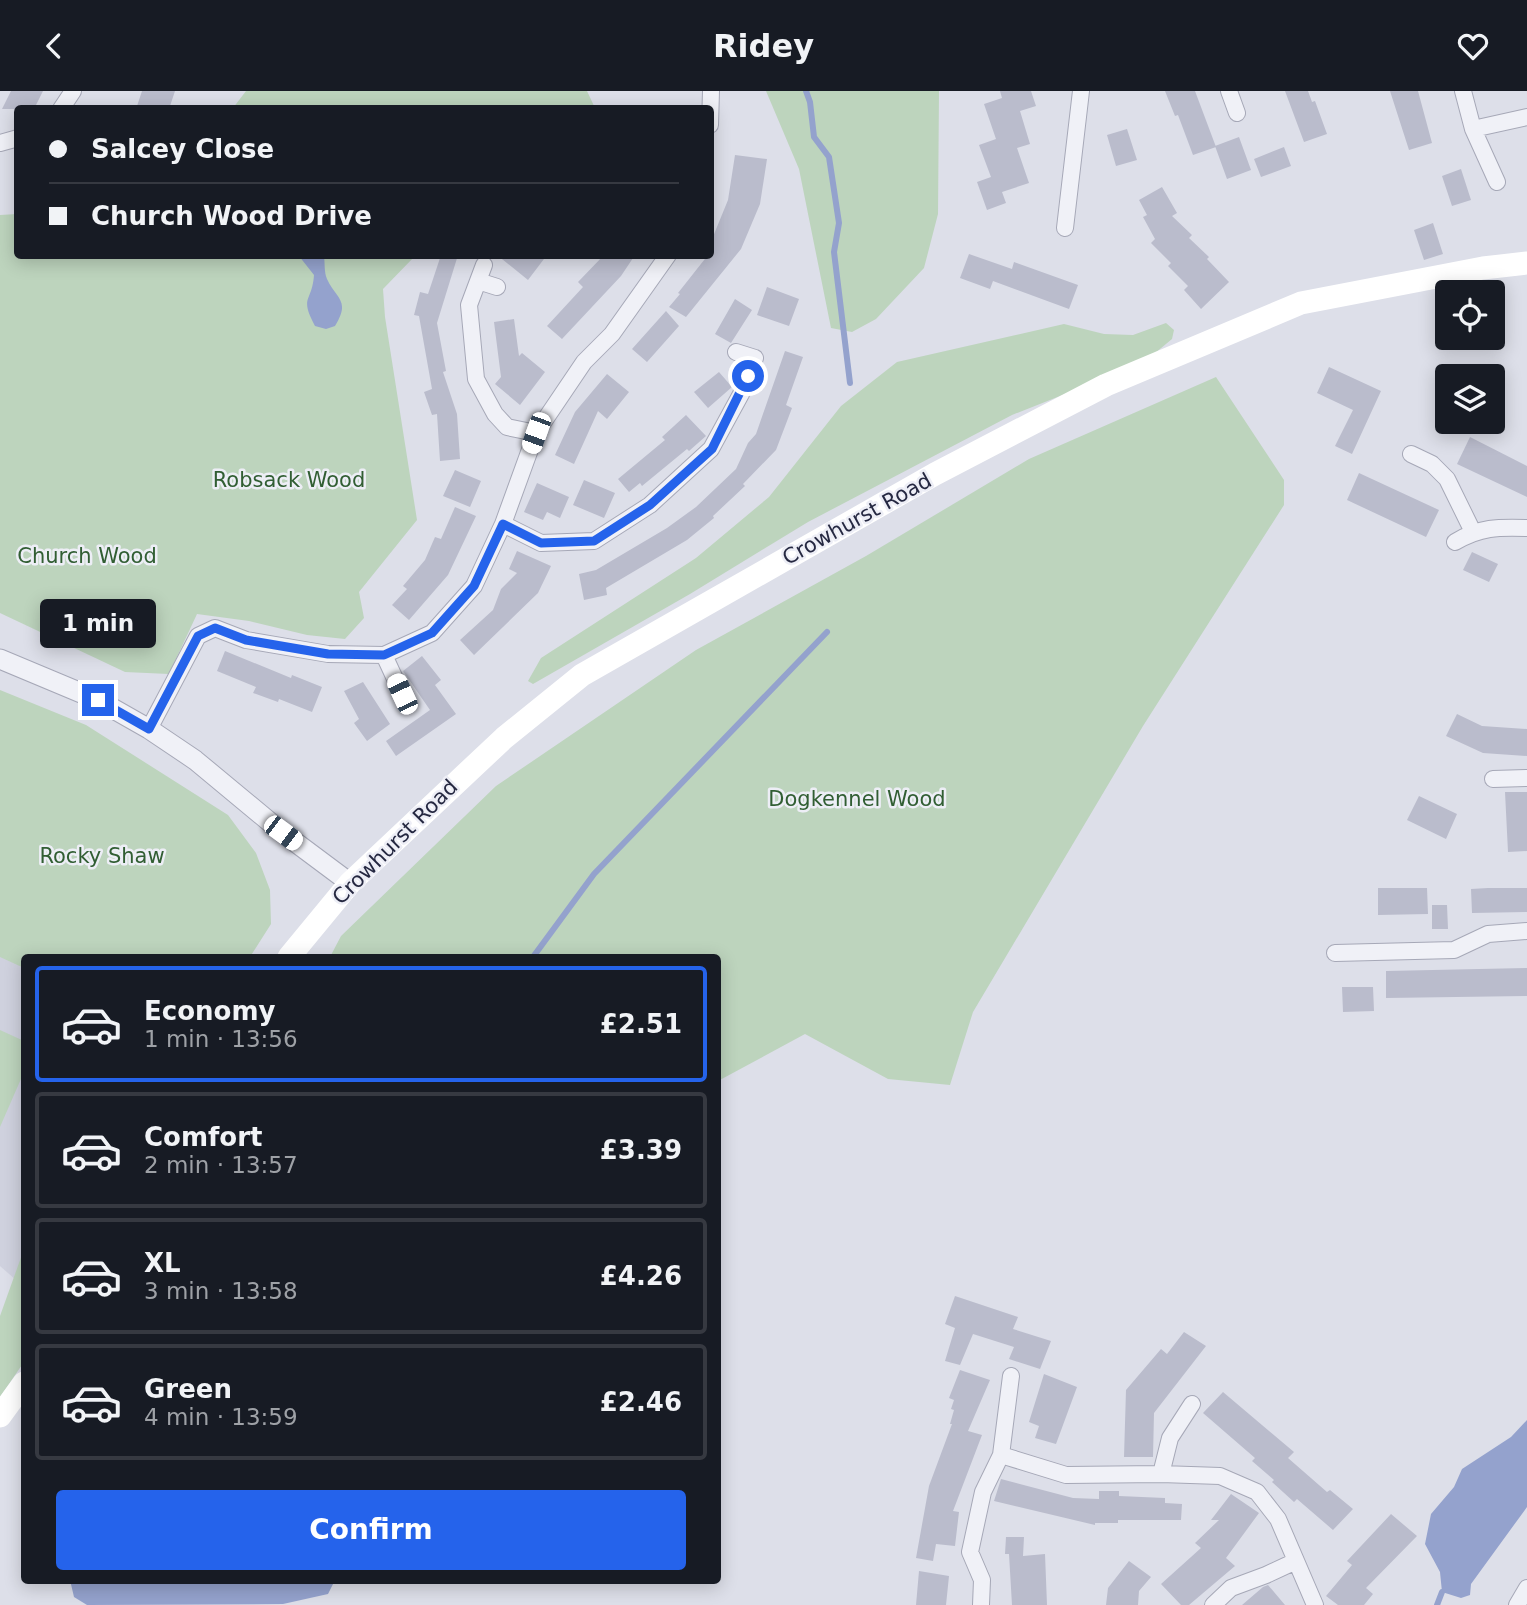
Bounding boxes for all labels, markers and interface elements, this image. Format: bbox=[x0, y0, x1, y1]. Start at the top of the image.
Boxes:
icon: back bbox=[35, 27, 73, 65]
text: Ridey bbox=[713, 27, 814, 65]
icon: heart bbox=[1454, 27, 1492, 65]
text: Salcey Close bbox=[91, 134, 274, 164]
text: Church Wood Drive bbox=[91, 201, 372, 231]
map controls bbox=[1435, 280, 1505, 434]
button: locate bbox=[1435, 280, 1505, 350]
route start bbox=[732, 360, 764, 392]
button: layers bbox=[1435, 364, 1505, 434]
car bbox=[519, 410, 554, 456]
park label: Robsack Wood bbox=[213, 468, 365, 492]
street label: Crowhurst Road bbox=[778, 468, 936, 570]
park label: Church Wood bbox=[17, 544, 157, 568]
callout: 1 min bbox=[40, 599, 156, 647]
text: 1 min bbox=[62, 610, 134, 636]
car bbox=[384, 671, 421, 717]
route end bbox=[82, 684, 114, 716]
street label: Crowhurst Road bbox=[328, 775, 462, 909]
park label: Dogkennel Wood bbox=[768, 787, 946, 811]
car bbox=[260, 812, 307, 854]
park label: Rocky Shaw bbox=[39, 844, 165, 868]
icon: car bbox=[60, 993, 123, 1056]
text: Economy bbox=[144, 996, 275, 1026]
text: £2.51 bbox=[600, 1009, 682, 1039]
text: 1 min · 13:56 bbox=[144, 1026, 298, 1052]
icon: car bbox=[60, 1119, 123, 1182]
text: Comfort bbox=[144, 1122, 262, 1152]
text: £3.39 bbox=[600, 1135, 682, 1165]
text: 2 min · 13:57 bbox=[144, 1152, 298, 1178]
icon: car bbox=[60, 1245, 123, 1308]
text: XL bbox=[144, 1248, 181, 1278]
text: £4.26 bbox=[600, 1261, 682, 1291]
text: 3 min · 13:58 bbox=[144, 1278, 298, 1304]
icon: car bbox=[60, 1371, 123, 1434]
text: Green bbox=[144, 1374, 232, 1404]
text: £2.46 bbox=[600, 1387, 682, 1417]
text: 4 min · 13:59 bbox=[144, 1404, 298, 1430]
button: Confirm bbox=[56, 1490, 686, 1570]

